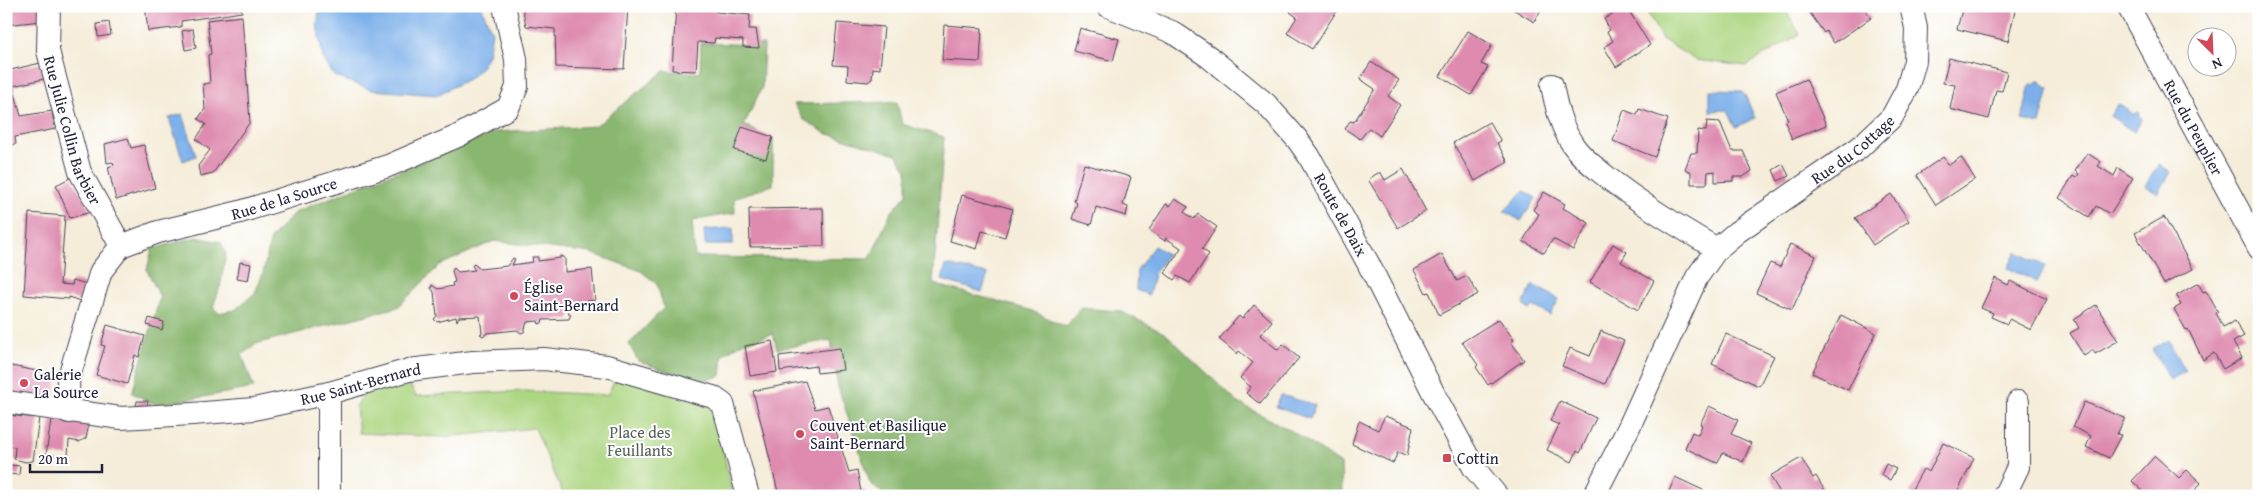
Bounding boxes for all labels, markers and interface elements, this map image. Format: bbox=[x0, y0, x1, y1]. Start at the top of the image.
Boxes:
north arrow bbox=[2188, 28, 2238, 78]
street label: Rue Julie Collin Barbier bbox=[38, 53, 108, 209]
text: N bbox=[2208, 53, 2226, 75]
street label: Rue du Peuplier bbox=[2158, 75, 2230, 180]
street label: Rue du Cottage bbox=[1806, 109, 1900, 190]
street label: Route de Daix bbox=[1308, 168, 1374, 261]
street label: Rue de la Source bbox=[229, 171, 340, 226]
place label: Église Saint-Bernard bbox=[524, 275, 619, 317]
marker: Église Saint-Bernard bbox=[508, 290, 520, 302]
street label: Rue Saint-Bernard bbox=[298, 357, 422, 411]
place label: Galerie La Source bbox=[34, 362, 98, 404]
marker: Galerie La Source bbox=[18, 377, 30, 389]
place label: Couvent et Basilique Saint-Bernard bbox=[810, 413, 947, 455]
park label: Place des Feuillants bbox=[607, 420, 673, 462]
marker: Couvent et Basilique Saint-Bernard bbox=[794, 428, 806, 440]
scale bar bbox=[30, 442, 102, 474]
place label: Cottin bbox=[1457, 446, 1499, 470]
text: 20 m bbox=[38, 448, 69, 469]
marker: Cottin bbox=[1441, 452, 1453, 464]

